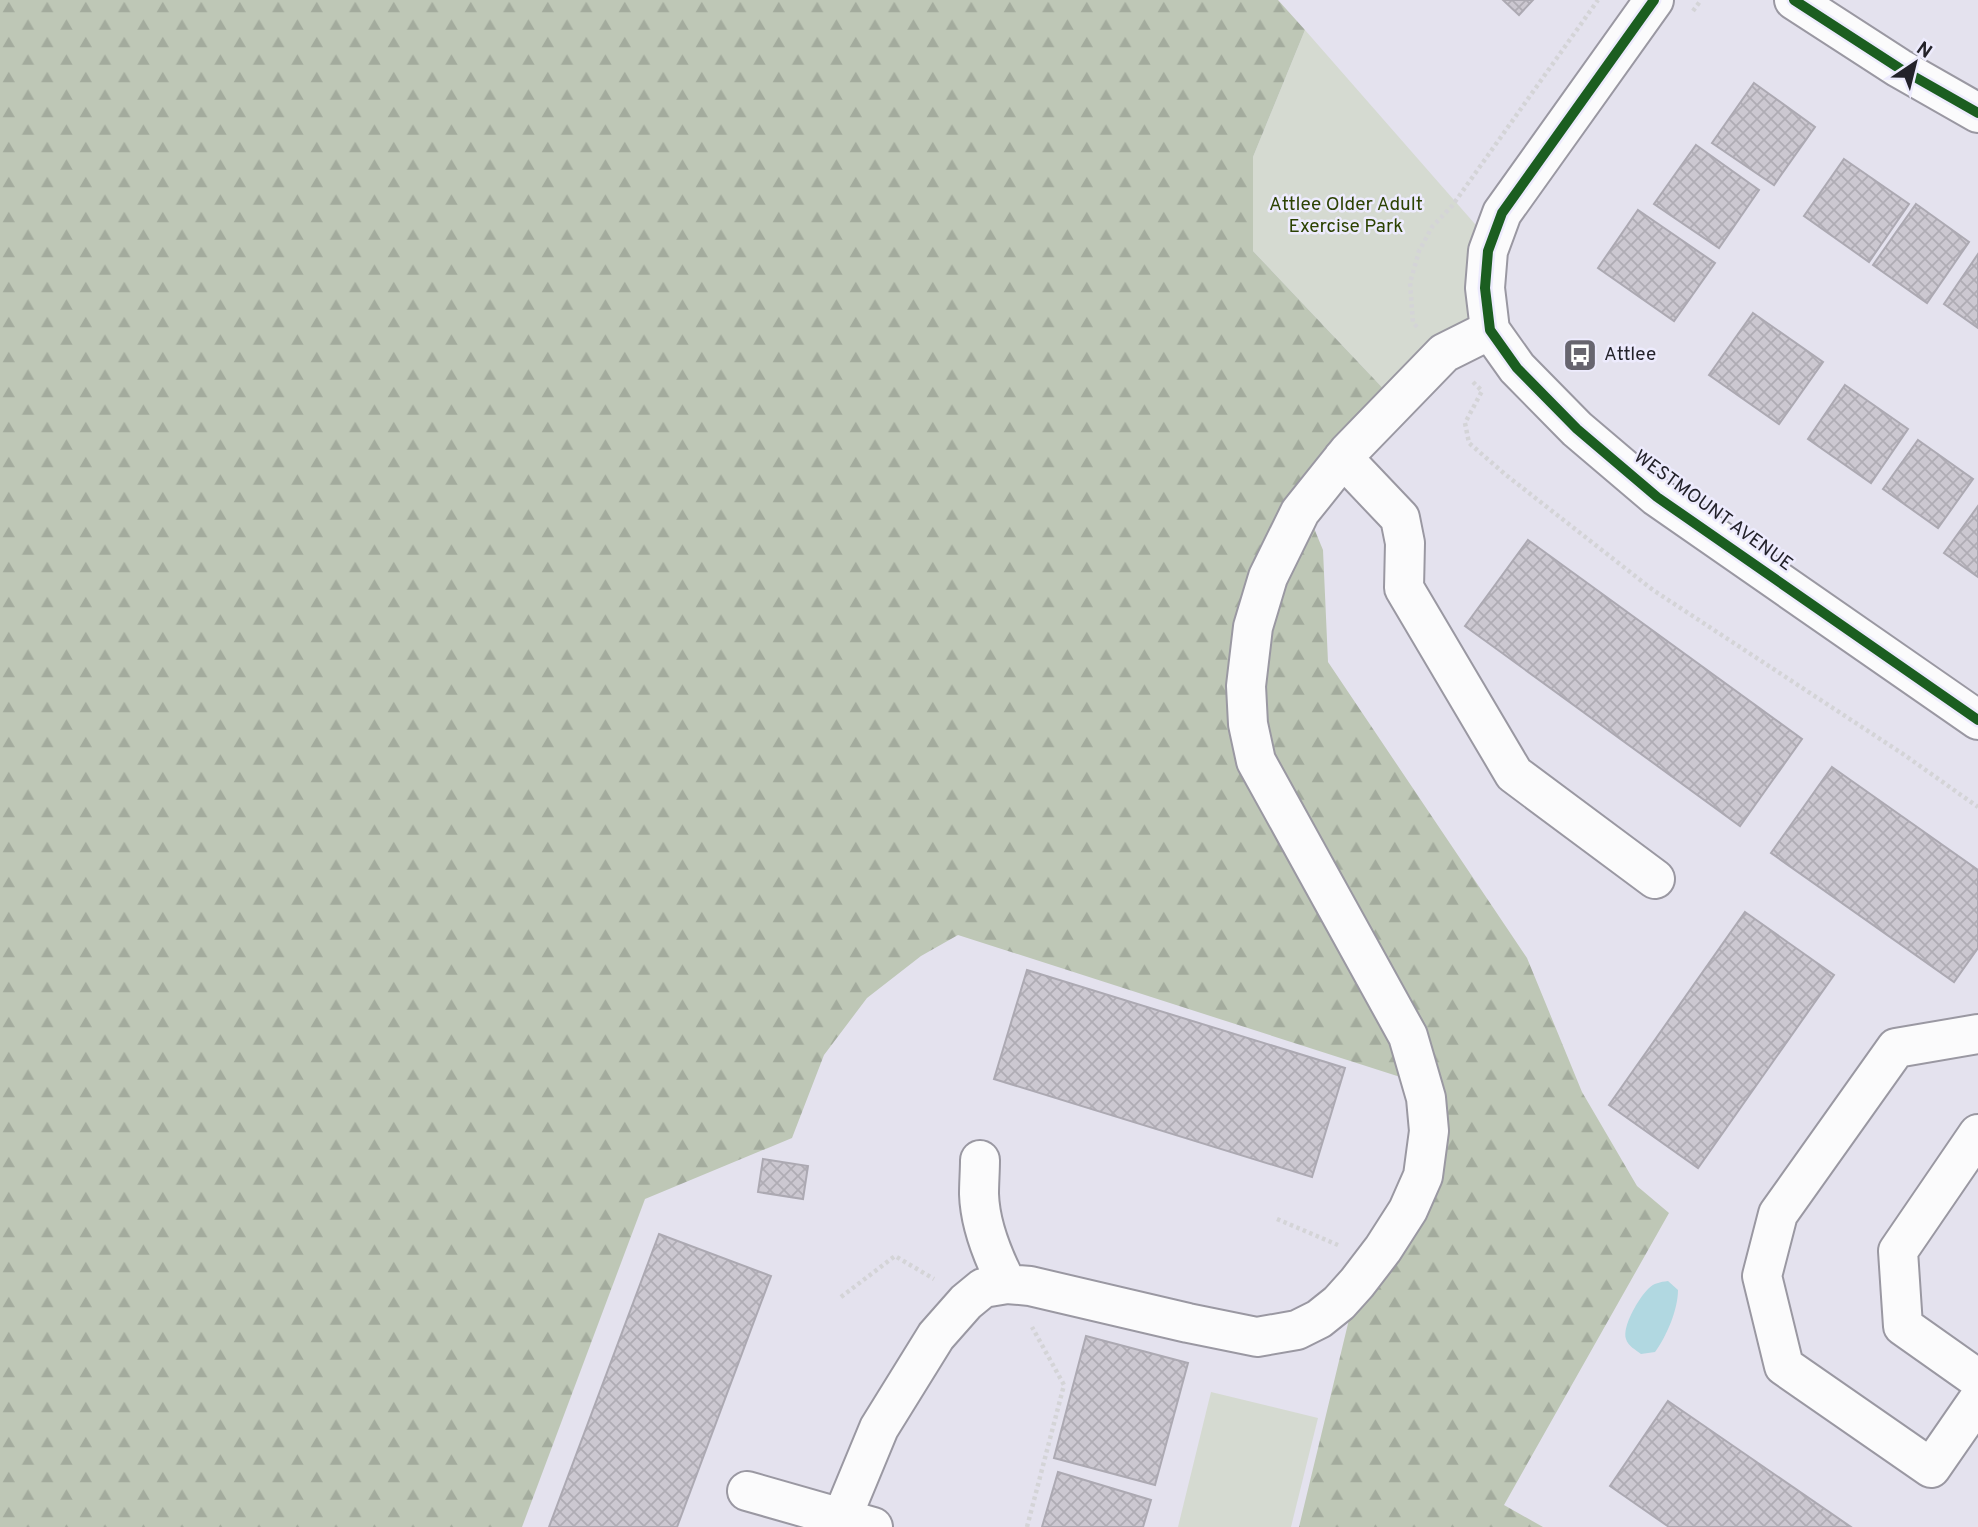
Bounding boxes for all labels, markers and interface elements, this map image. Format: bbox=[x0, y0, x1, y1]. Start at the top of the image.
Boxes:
north arrow bbox=[1880, 28, 1950, 98]
text: N bbox=[1911, 37, 1936, 64]
park label: Attlee Older Adult Exercise Park bbox=[1269, 193, 1423, 239]
bus stop icon: Attlee bbox=[1561, 336, 1599, 374]
place label: Attlee bbox=[1604, 343, 1656, 367]
street label: WESTMOUNT AVENUE bbox=[1629, 445, 1797, 577]

